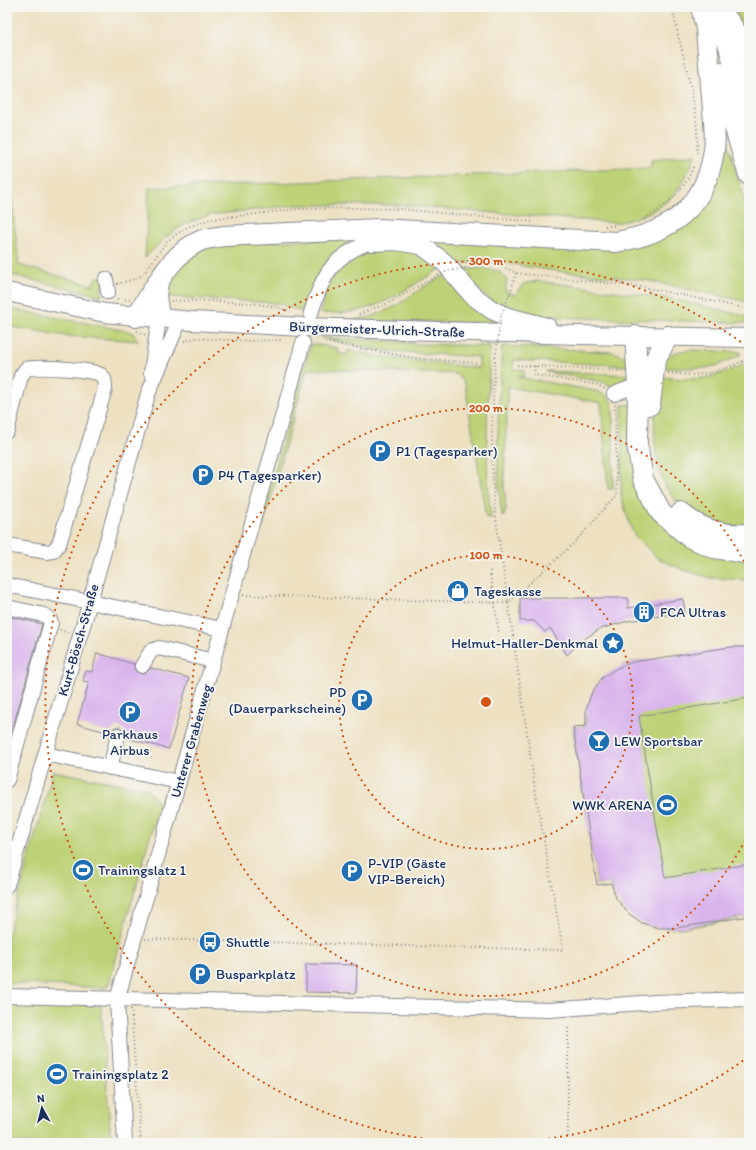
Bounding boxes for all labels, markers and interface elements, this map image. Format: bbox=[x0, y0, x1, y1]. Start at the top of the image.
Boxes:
text: 300 m bbox=[469, 254, 504, 268]
street label: Bürgermeister-Ulrich-Straße bbox=[289, 318, 466, 341]
text: 200 m bbox=[469, 401, 504, 415]
parking icon: P1 (Tagesparker) bbox=[367, 438, 393, 464]
place label: P1 (Tagesparker) bbox=[396, 443, 498, 460]
parking icon: P4 (Tagesparker) bbox=[190, 462, 216, 488]
place label: P4 (Tagesparker) bbox=[218, 467, 322, 484]
text: 100 m bbox=[469, 548, 503, 562]
shop icon: Tageskasse bbox=[445, 578, 471, 604]
street label: Kurt-Bösch-Straße bbox=[54, 582, 103, 698]
place label: Tageskasse bbox=[474, 583, 542, 600]
building icon: FCA Ultras bbox=[631, 599, 657, 625]
place label: FCA Ultras bbox=[660, 604, 726, 621]
place icon: Helmut-Haller-Denkmal bbox=[600, 630, 626, 656]
place label: Helmut-Haller-Denkmal bbox=[451, 635, 598, 652]
street label: Unterer Grabenweg bbox=[167, 682, 216, 800]
place label: PD (Dauerparkscheine) bbox=[229, 684, 346, 717]
parking icon: PD (Dauerparkscheine) bbox=[349, 687, 375, 713]
centre of rings bbox=[479, 695, 493, 709]
parking icon: Parkhaus Airbus bbox=[117, 699, 143, 725]
place label: Parkhaus Airbus bbox=[102, 726, 158, 759]
bar icon: LEW Sportsbar bbox=[586, 728, 612, 754]
place label: LEW Sportsbar bbox=[614, 733, 703, 750]
sports icon: WWK ARENA bbox=[654, 792, 680, 818]
place label: WWK ARENA bbox=[572, 797, 652, 814]
place label: P-VIP (Gäste VIP-Bereich) bbox=[368, 855, 446, 888]
sports icon: Trainingslatz 1 bbox=[70, 857, 96, 883]
parking icon: P-VIP (Gäste VIP-Bereich) bbox=[339, 858, 365, 884]
place label: Trainingslatz 1 bbox=[98, 862, 187, 879]
bus stop icon: Shuttle bbox=[197, 929, 223, 955]
place label: Shuttle bbox=[226, 934, 270, 951]
parking icon: Busparkplatz bbox=[187, 961, 213, 987]
place label: Busparkplatz bbox=[216, 966, 296, 983]
sports icon: Trainingsplatz 2 bbox=[44, 1061, 70, 1087]
place label: Trainingsplatz 2 bbox=[72, 1066, 169, 1083]
north arrow bbox=[22, 1088, 62, 1128]
text: N bbox=[36, 1092, 45, 1105]

